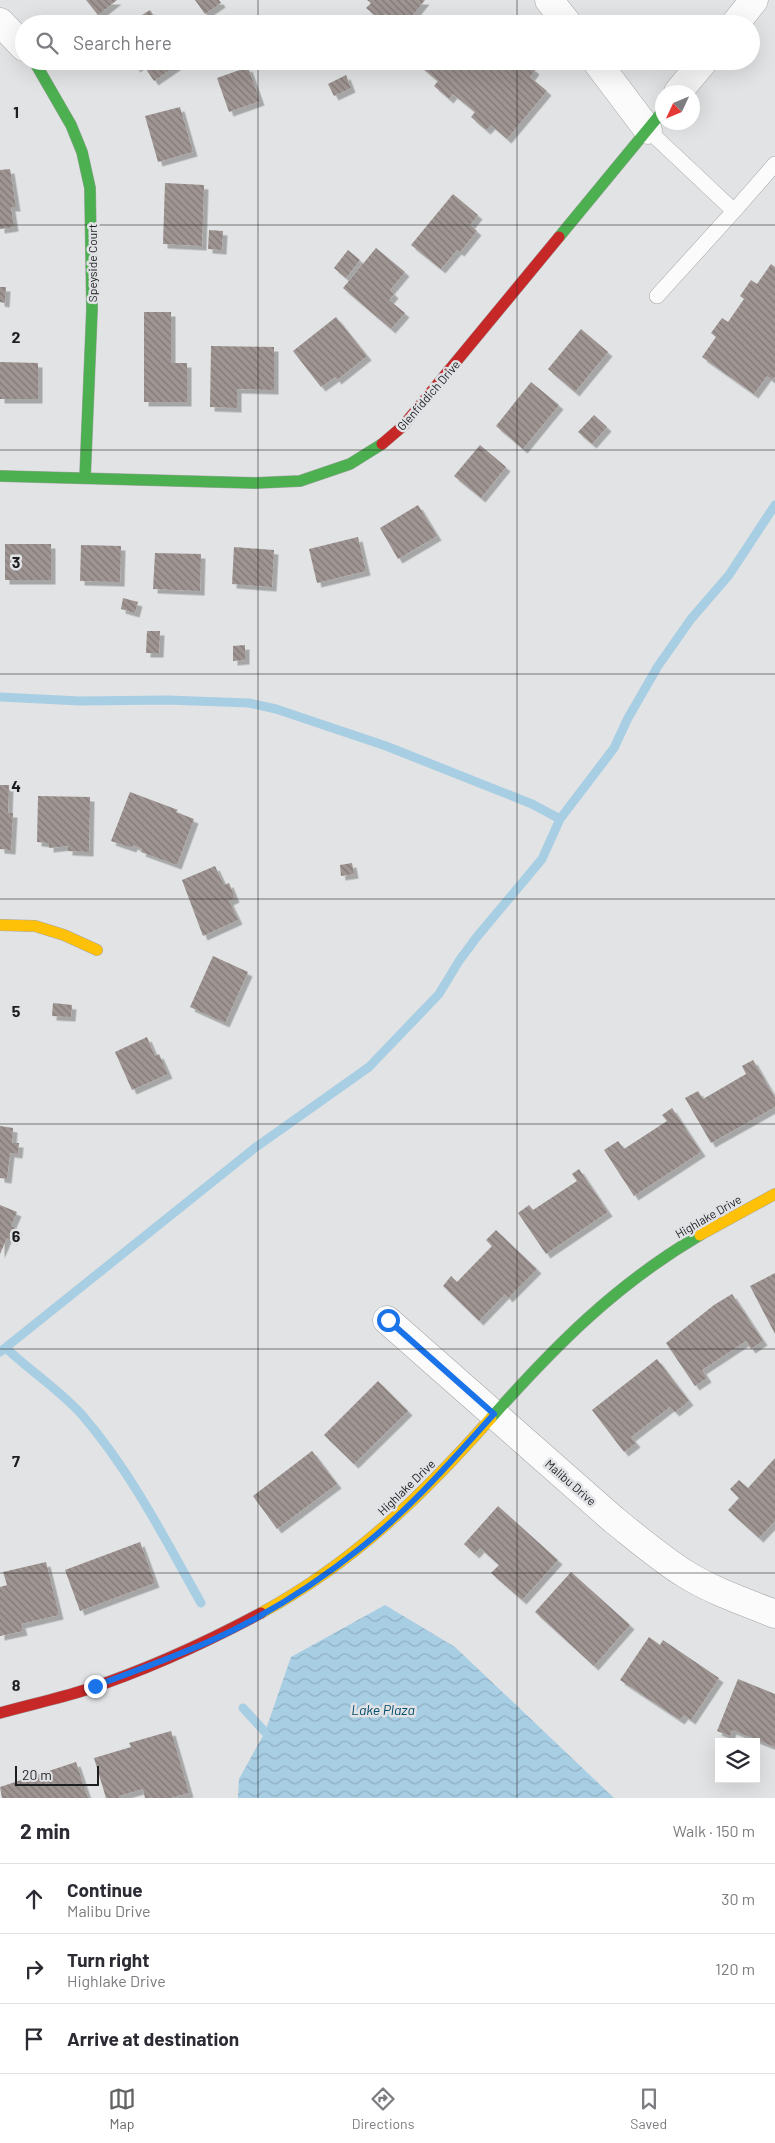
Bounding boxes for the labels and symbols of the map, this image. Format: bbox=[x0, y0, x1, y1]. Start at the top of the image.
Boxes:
north arrow bbox=[655, 85, 700, 130]
text: 1 bbox=[13, 102, 19, 121]
street label: Speyside Court bbox=[85, 224, 99, 302]
text: 2 bbox=[12, 327, 21, 346]
street label: Glenfiddich Drive bbox=[394, 357, 462, 433]
text: 3 bbox=[12, 552, 20, 571]
text: 4 bbox=[11, 776, 21, 795]
text: 5 bbox=[12, 1001, 21, 1020]
street label: Highlake Drive bbox=[672, 1191, 744, 1241]
text: 6 bbox=[12, 1226, 21, 1245]
route start bbox=[377, 1309, 400, 1332]
text: 7 bbox=[12, 1451, 20, 1470]
street label: Highlake Drive bbox=[375, 1456, 437, 1518]
street label: Malibu Drive bbox=[543, 1456, 599, 1508]
text: 8 bbox=[12, 1675, 21, 1694]
route end bbox=[84, 1675, 107, 1698]
water label: Lake Plaza bbox=[351, 1701, 415, 1718]
scale bar bbox=[15, 1763, 99, 1786]

